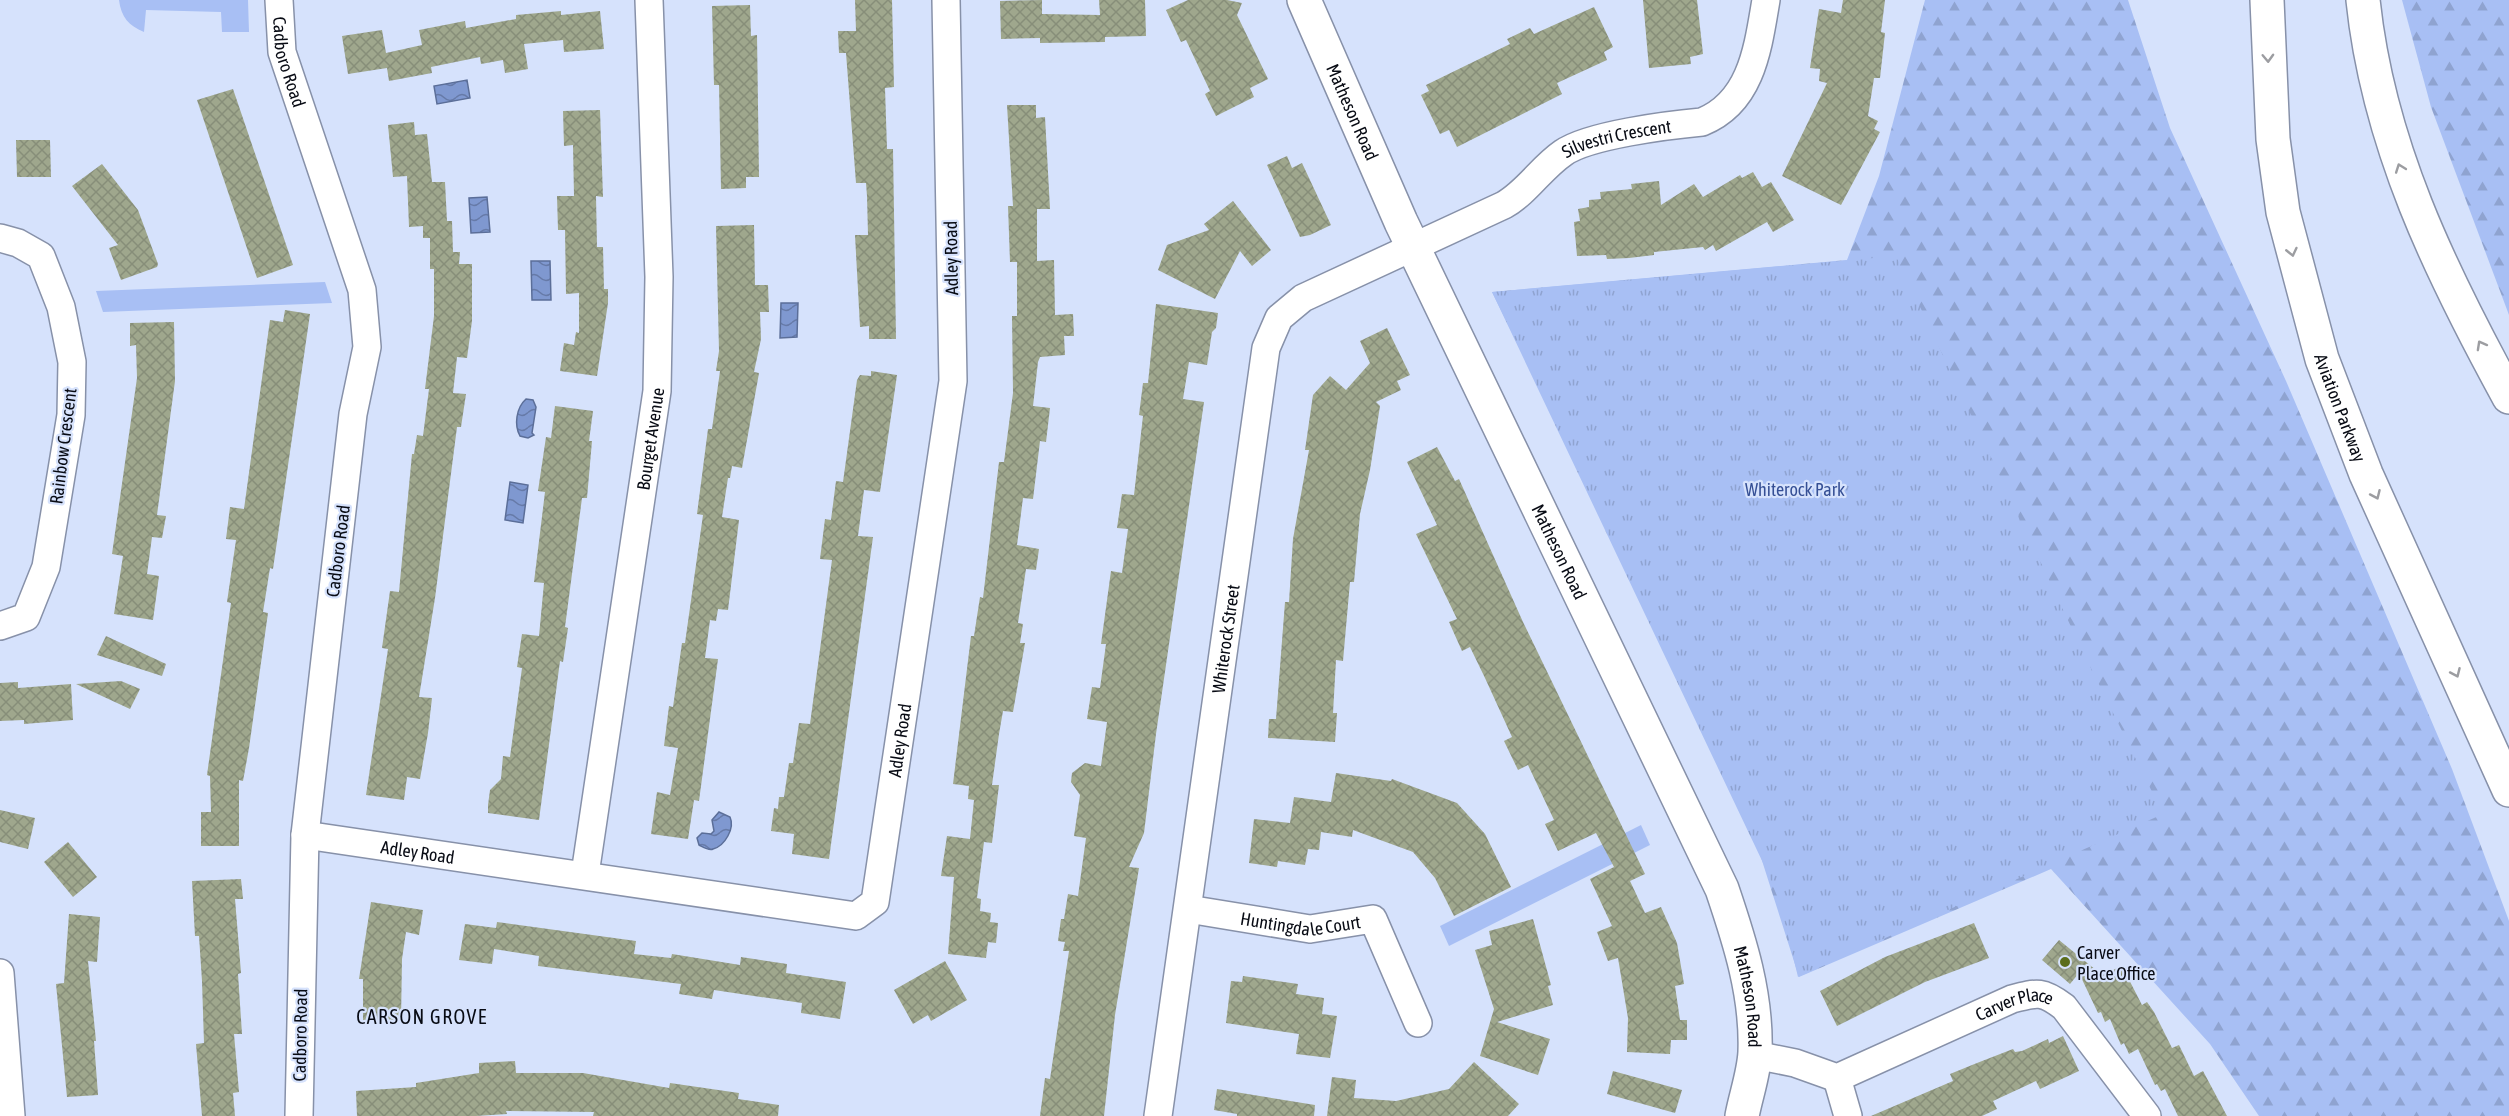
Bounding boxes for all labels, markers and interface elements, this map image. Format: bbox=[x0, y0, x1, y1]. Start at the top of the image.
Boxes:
street label: Cadboro Road bbox=[269, 16, 310, 110]
one-way arrow bbox=[2262, 54, 2274, 63]
street label: Matheson Road bbox=[1323, 60, 1383, 163]
street label: Silvestri Crescent bbox=[1558, 115, 1672, 162]
one-way arrow bbox=[2395, 163, 2408, 174]
street label: Adley Road bbox=[940, 221, 962, 295]
one-way arrow bbox=[2285, 246, 2298, 256]
one-way arrow bbox=[2477, 341, 2488, 352]
street label: Aviation Parkway bbox=[2311, 351, 2371, 465]
street label: Bourget Avenue bbox=[632, 386, 668, 492]
street label: Rainbow Crescent bbox=[45, 387, 81, 505]
park label: Whiterock Park bbox=[1745, 479, 1845, 500]
one-way arrow bbox=[2369, 489, 2381, 500]
street label: Matheson Road bbox=[1528, 501, 1591, 603]
street label: Cadboro Road bbox=[322, 504, 354, 598]
street label: Whiterock Street bbox=[1207, 583, 1243, 694]
one-way arrow bbox=[2449, 666, 2461, 677]
street label: Adley Road bbox=[883, 702, 915, 779]
street label: Adley Road bbox=[380, 836, 456, 867]
street label: Huntingdale Court bbox=[1239, 907, 1362, 939]
place label: Carver Place Office bbox=[2077, 942, 2156, 984]
street label: Matheson Road bbox=[1730, 943, 1766, 1048]
marker: Carver Place Office bbox=[2058, 955, 2072, 969]
street label: Carver Place bbox=[1972, 984, 2058, 1025]
street label: Cadboro Road bbox=[289, 989, 311, 1081]
district label: CARSON GROVE bbox=[356, 1005, 488, 1028]

